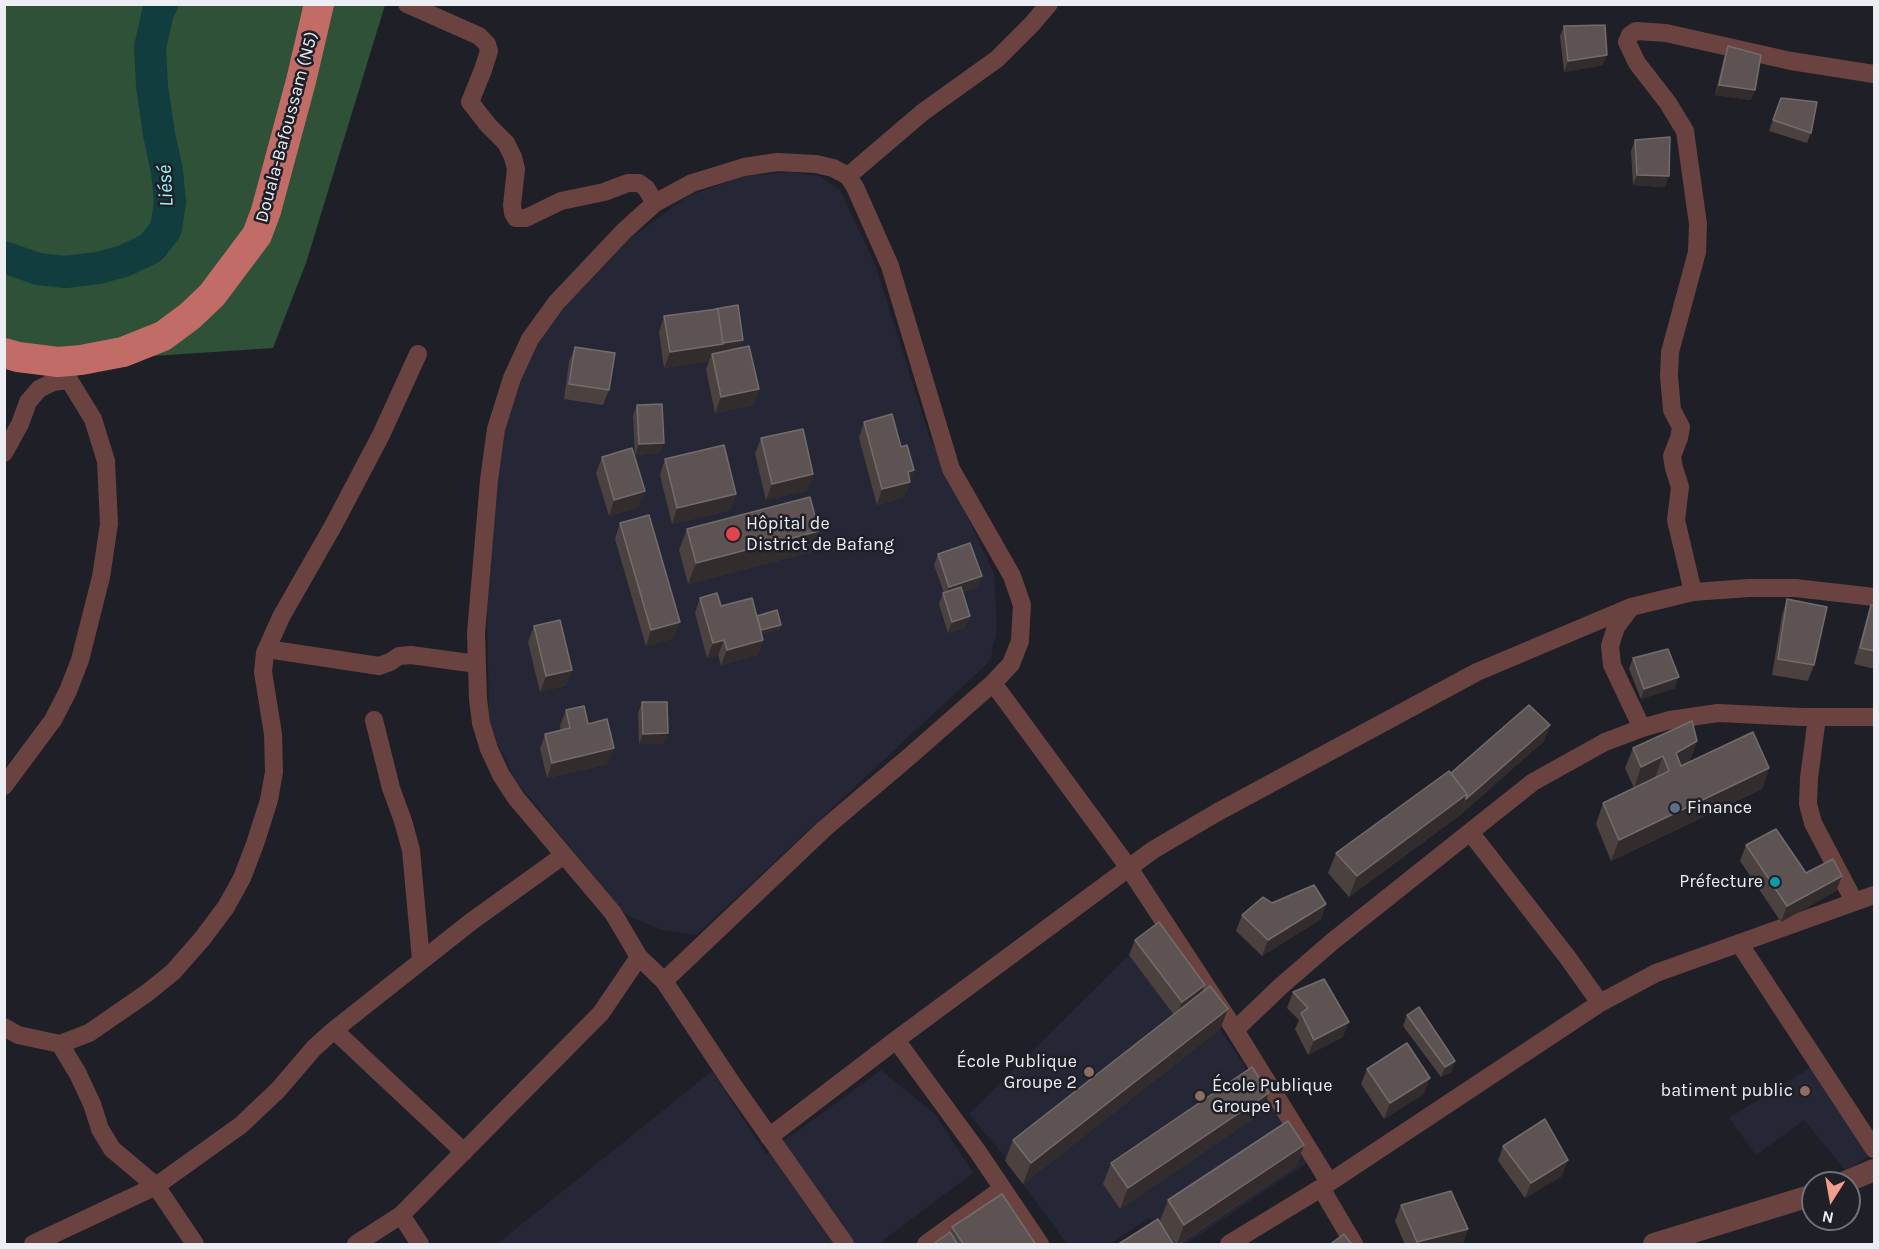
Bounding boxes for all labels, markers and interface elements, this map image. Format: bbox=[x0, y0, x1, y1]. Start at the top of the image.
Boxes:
street label: Douala-Bafoussam (N5) bbox=[251, 29, 323, 225]
water label: Liésé bbox=[153, 165, 179, 207]
place label: Hôpital de District de Bafang bbox=[746, 513, 894, 556]
marker: Hôpital de District de Bafang bbox=[724, 525, 742, 543]
place label: Finance bbox=[1687, 797, 1752, 819]
marker: Finance bbox=[1668, 801, 1682, 815]
place label: Préfecture bbox=[1679, 871, 1763, 893]
marker: Préfecture bbox=[1768, 875, 1782, 889]
place label: École Publique Groupe 2 bbox=[957, 1051, 1077, 1094]
marker: École Publique Groupe 2 bbox=[1082, 1065, 1096, 1079]
place label: École Publique Groupe 1 bbox=[1212, 1075, 1332, 1118]
place label: batiment public bbox=[1661, 1080, 1793, 1102]
marker: batiment public bbox=[1798, 1084, 1812, 1098]
marker: École Publique Groupe 1 bbox=[1193, 1089, 1207, 1103]
north arrow bbox=[1801, 1171, 1861, 1231]
text: N bbox=[1820, 1207, 1835, 1228]

